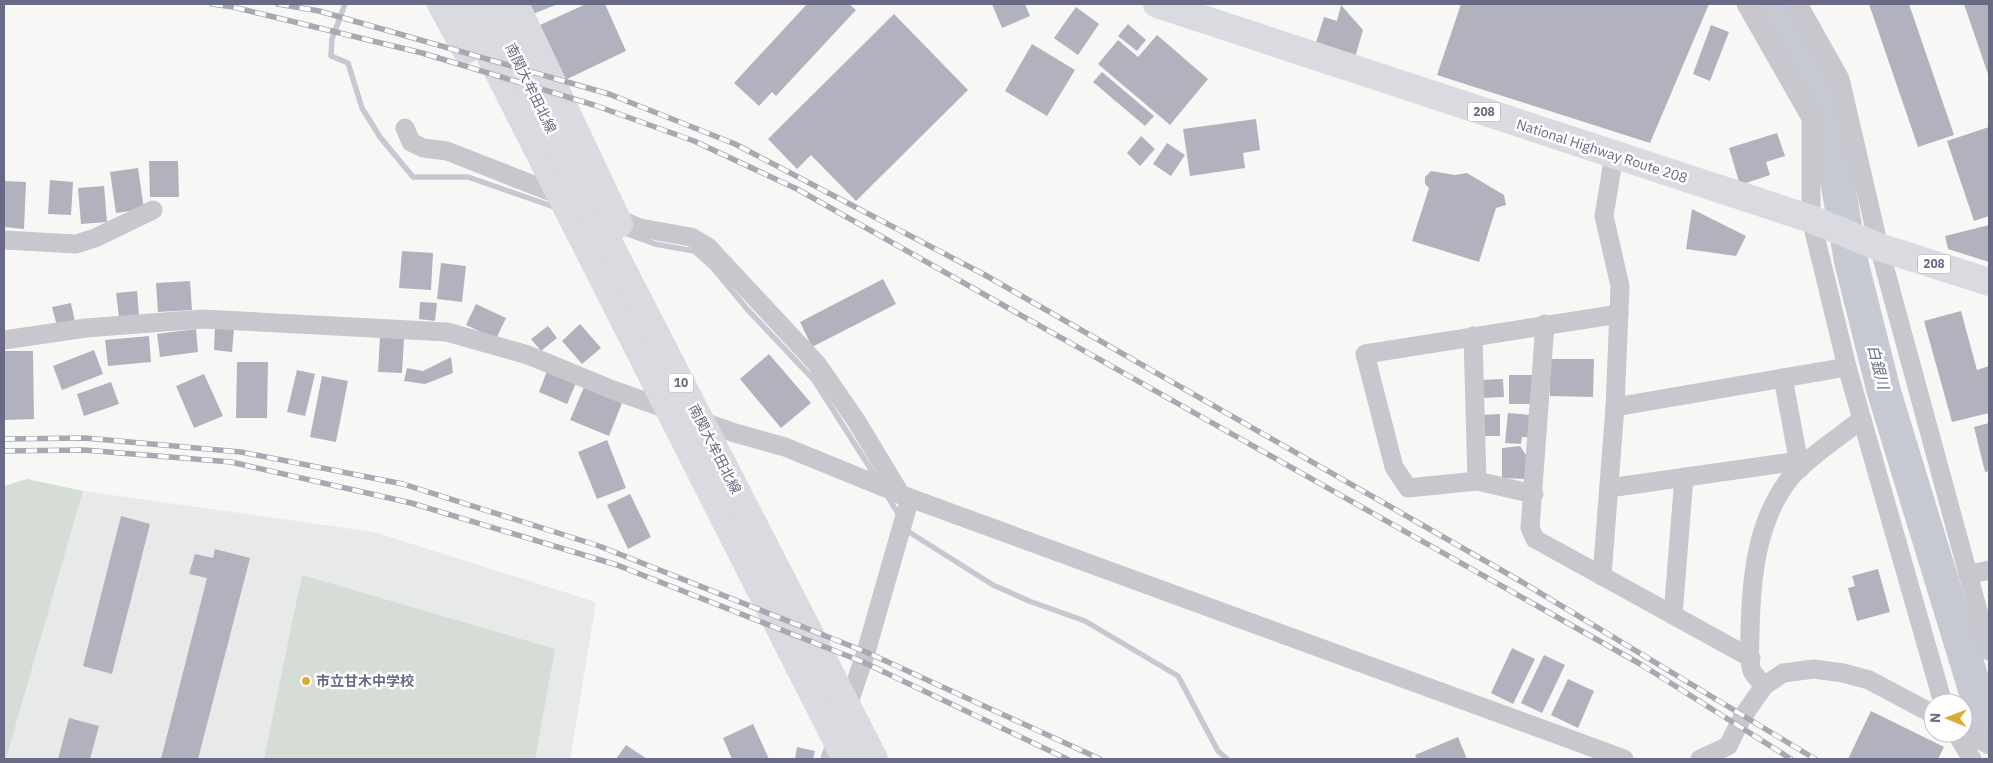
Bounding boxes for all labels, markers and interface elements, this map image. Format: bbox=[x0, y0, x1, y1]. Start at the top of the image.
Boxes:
street label: 南関大牟田北線 bbox=[501, 40, 561, 136]
road number: 208 bbox=[1468, 102, 1500, 121]
street label: National Highway Route 208 bbox=[1514, 115, 1690, 187]
road number: 208 bbox=[1918, 254, 1950, 274]
water label: 白銀川 bbox=[1864, 343, 1894, 393]
road number: 10 bbox=[668, 373, 694, 392]
street label: 南関大牟田北線 bbox=[685, 401, 745, 497]
place label: 市立甘木中学校 bbox=[316, 672, 414, 690]
marker: 市立甘木中学校 bbox=[300, 675, 312, 687]
north arrow bbox=[1923, 693, 1973, 743]
text: N bbox=[1926, 713, 1944, 723]

